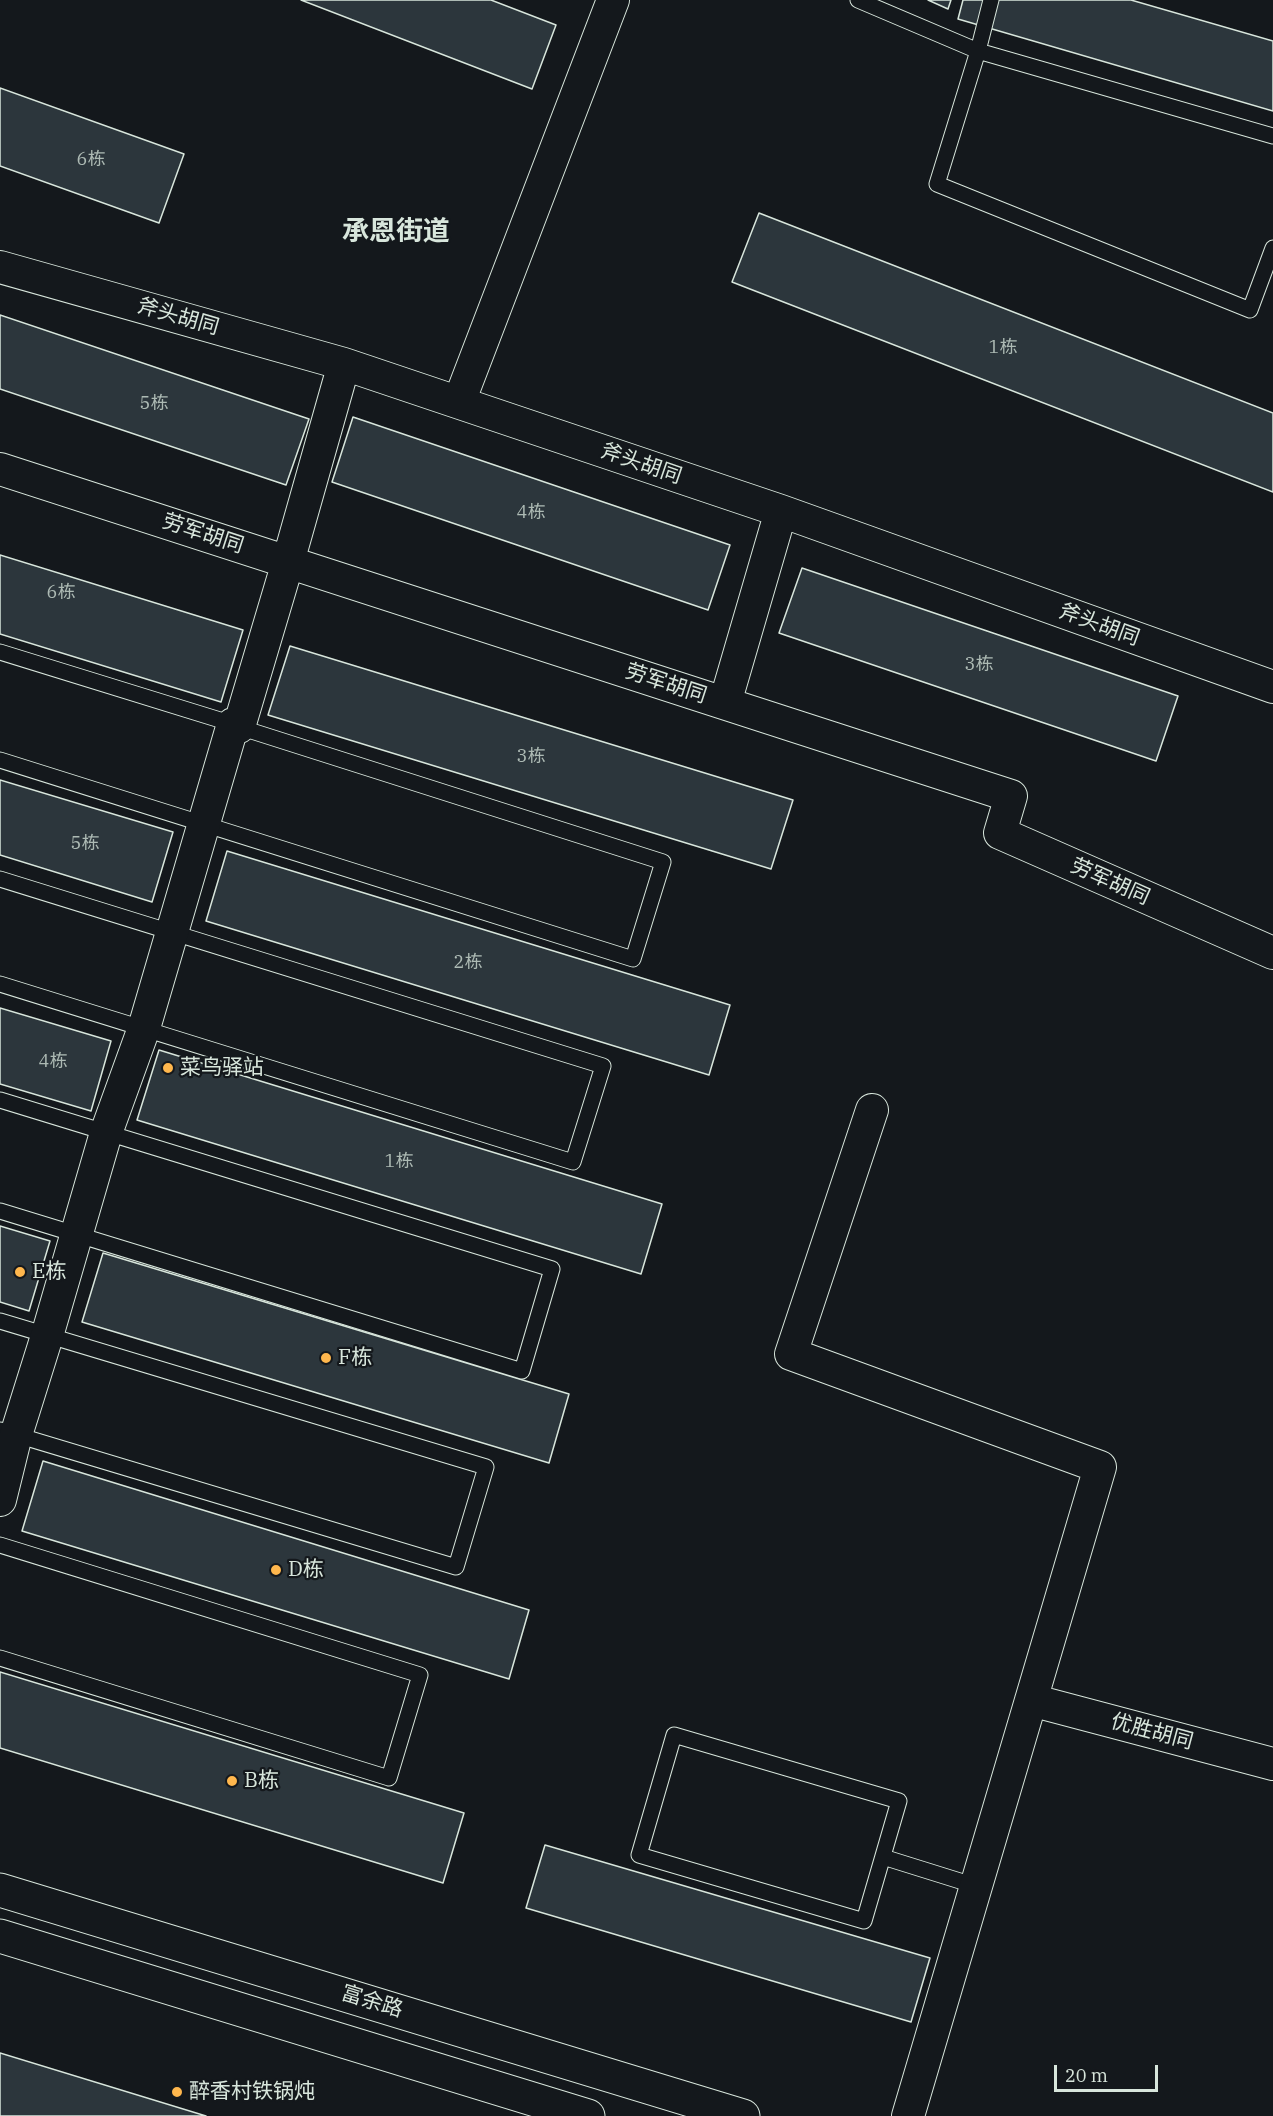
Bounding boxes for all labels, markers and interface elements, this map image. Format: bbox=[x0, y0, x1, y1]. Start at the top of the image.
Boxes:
house number: 6栋 bbox=[77, 149, 105, 171]
district label: 承恩街道 bbox=[342, 216, 450, 248]
street label: 斧头胡同 bbox=[134, 293, 222, 341]
house number: 1栋 bbox=[989, 337, 1017, 359]
house number: 5栋 bbox=[140, 393, 168, 415]
street label: 斧头胡同 bbox=[597, 438, 685, 490]
house number: 4栋 bbox=[517, 502, 545, 524]
street label: 劳军胡同 bbox=[159, 509, 247, 559]
house number: 6栋 bbox=[47, 582, 75, 604]
street label: 斧头胡同 bbox=[1055, 599, 1143, 651]
house number: 3栋 bbox=[965, 654, 993, 676]
street label: 劳军胡同 bbox=[622, 659, 710, 709]
house number: 3栋 bbox=[517, 746, 545, 768]
house number: 5栋 bbox=[71, 833, 99, 855]
street label: 劳军胡同 bbox=[1067, 853, 1153, 911]
house number: 2栋 bbox=[454, 952, 482, 974]
house number: 4栋 bbox=[39, 1051, 67, 1073]
place label: 菜鸟驿站 bbox=[180, 1055, 264, 1081]
marker: 菜鸟驿站 bbox=[161, 1061, 175, 1075]
house number: 1栋 bbox=[385, 1151, 413, 1173]
place label: E栋 bbox=[32, 1259, 66, 1285]
marker: E栋 bbox=[13, 1265, 27, 1279]
place label: F栋 bbox=[338, 1345, 372, 1371]
marker: F栋 bbox=[319, 1351, 333, 1365]
place label: D栋 bbox=[288, 1557, 324, 1583]
marker: D栋 bbox=[269, 1563, 283, 1577]
street label: 优胜胡同 bbox=[1108, 1709, 1196, 1755]
place label: B栋 bbox=[244, 1768, 279, 1794]
marker: B栋 bbox=[225, 1774, 239, 1788]
street label: 富余路 bbox=[338, 1981, 406, 2023]
scale bar bbox=[1057, 2053, 1160, 2091]
text: 20 m bbox=[1065, 2064, 1108, 2087]
place label: 醉香村铁锅炖 bbox=[189, 2079, 315, 2105]
marker: 醉香村铁锅炖 bbox=[170, 2085, 184, 2099]

